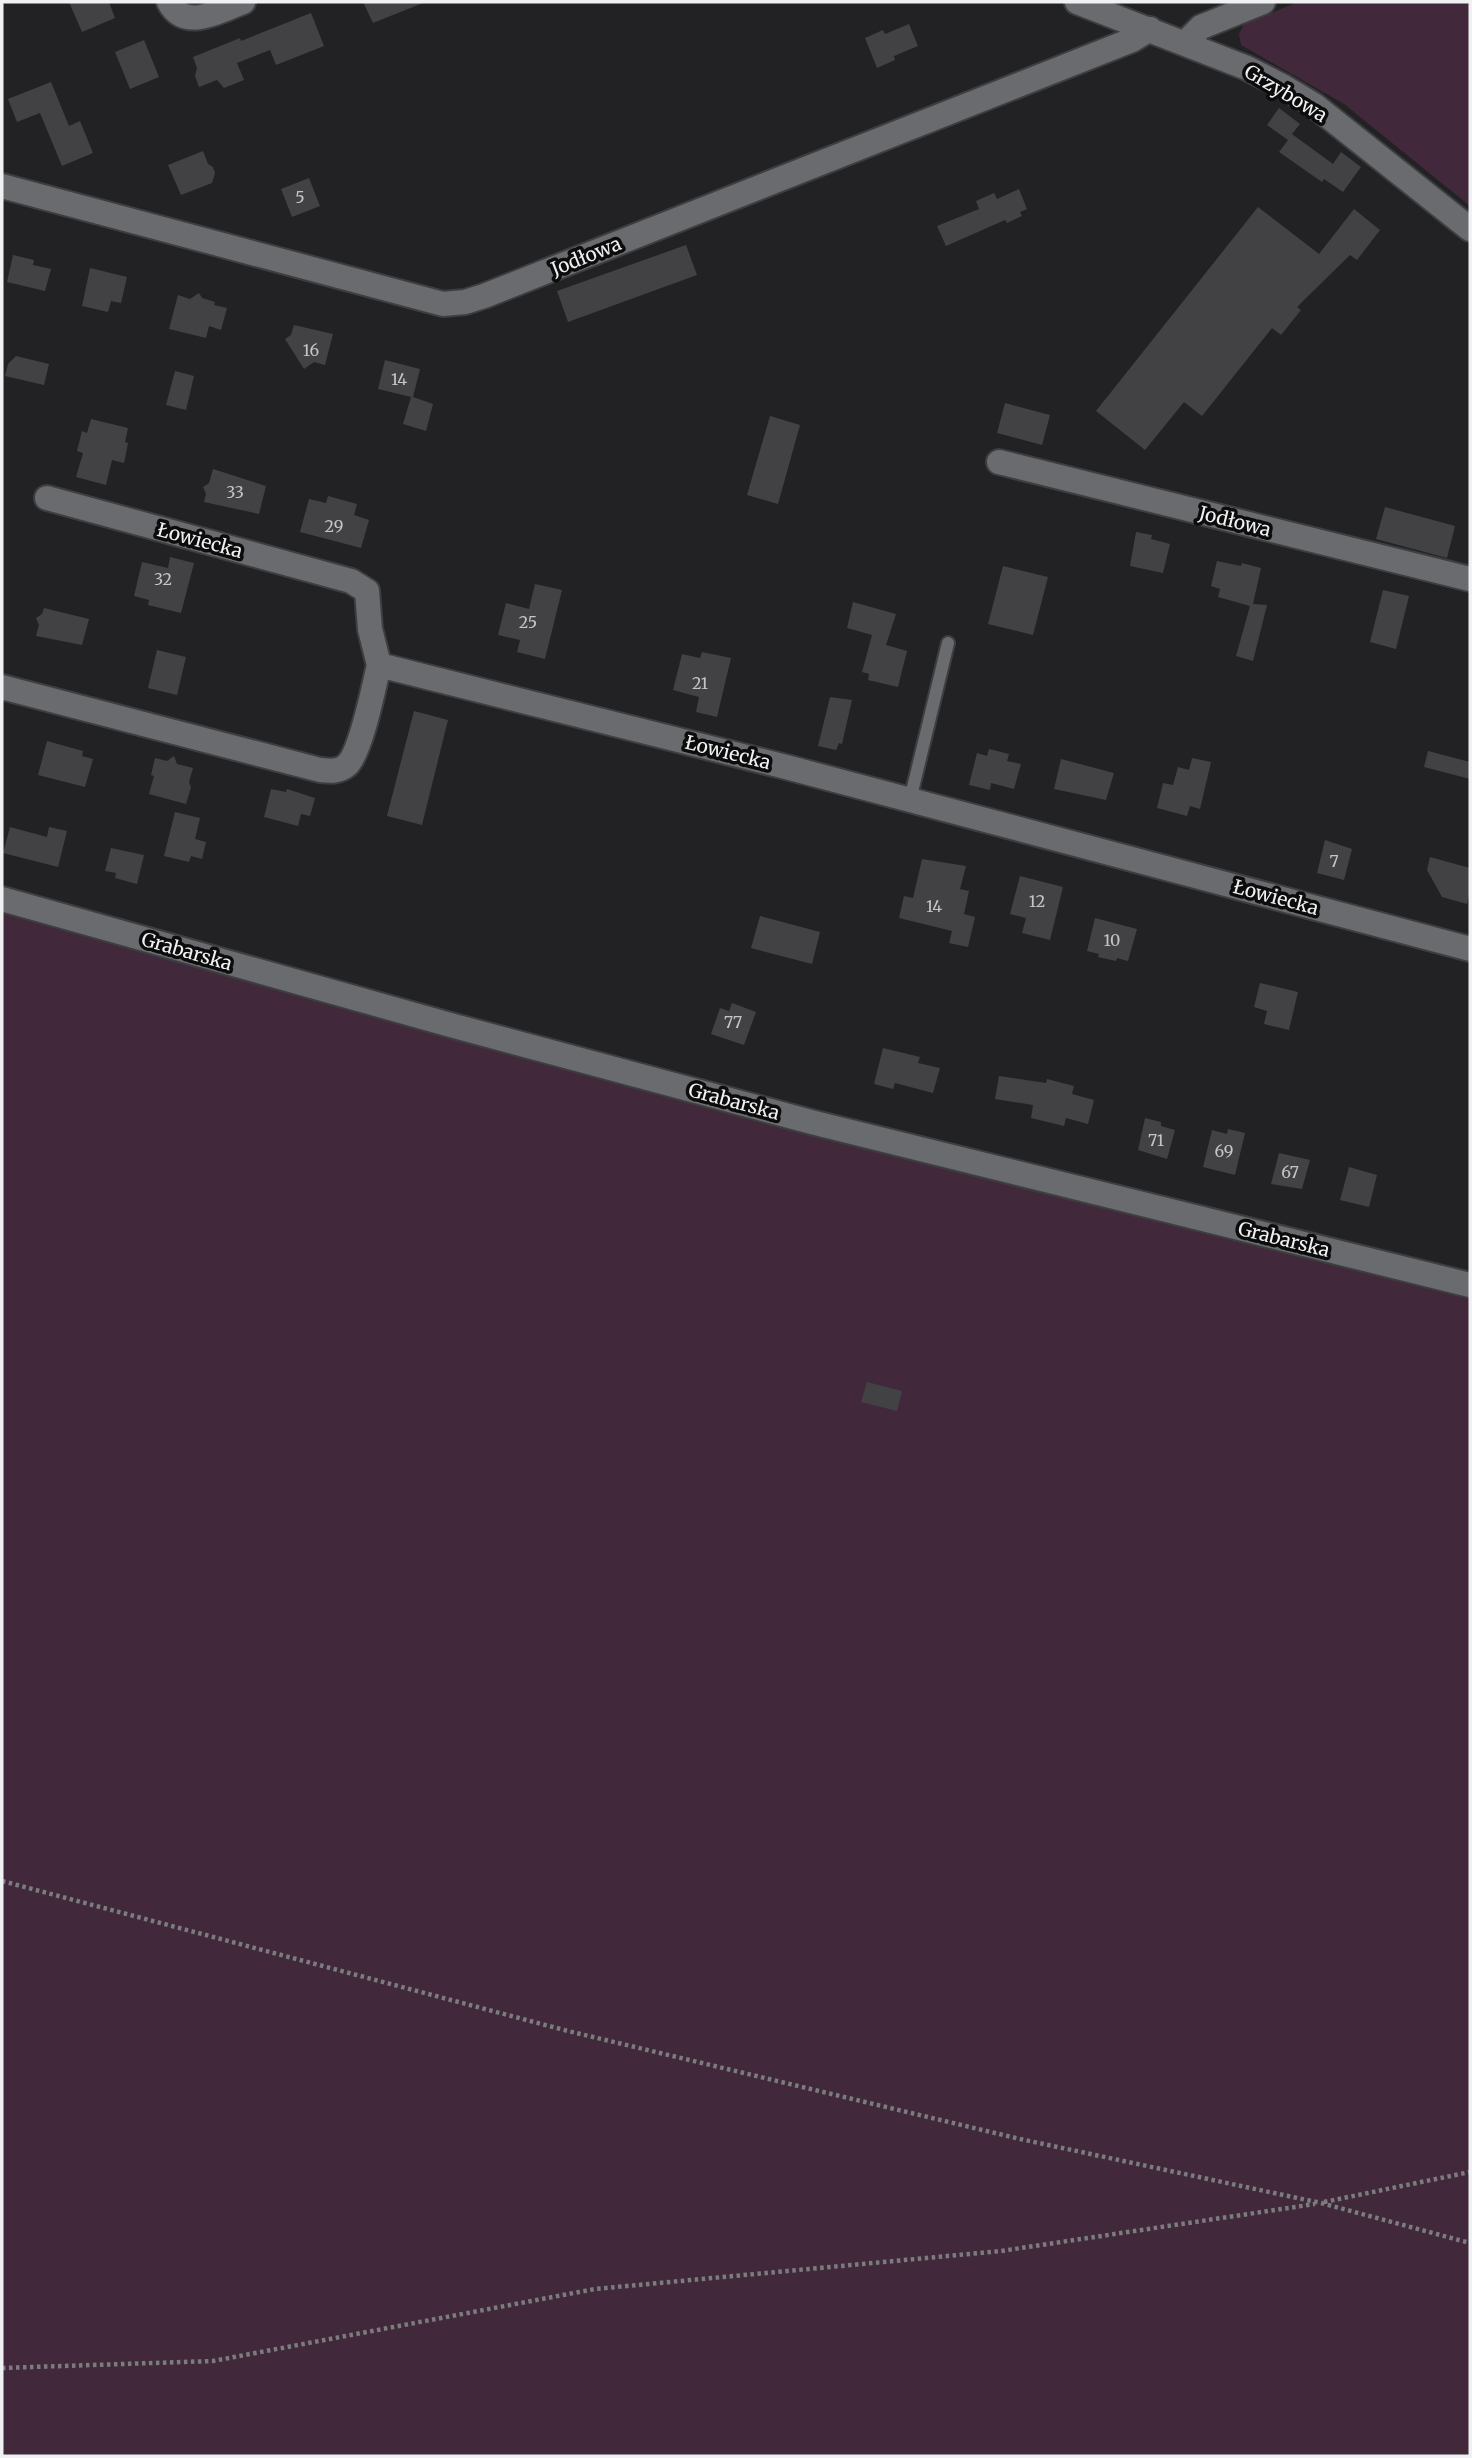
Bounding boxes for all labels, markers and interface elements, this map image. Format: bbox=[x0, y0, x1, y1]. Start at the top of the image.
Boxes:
street label: Grzybowa bbox=[1240, 59, 1332, 127]
house number: 5 bbox=[295, 187, 305, 207]
street label: Jodłowa bbox=[547, 231, 624, 281]
house number: 16 bbox=[303, 340, 319, 360]
house number: 14 bbox=[391, 369, 407, 389]
house number: 33 bbox=[226, 482, 244, 502]
street label: Jodłowa bbox=[1196, 500, 1273, 542]
house number: 29 bbox=[325, 516, 343, 536]
street label: Łowiecka bbox=[155, 517, 245, 563]
house number: 32 bbox=[154, 569, 172, 589]
house number: 25 bbox=[519, 612, 537, 632]
house number: 21 bbox=[692, 673, 708, 693]
street label: Łowiecka bbox=[683, 730, 773, 774]
house number: 7 bbox=[1329, 851, 1339, 871]
street label: Łowiecka bbox=[1231, 874, 1321, 920]
house number: 12 bbox=[1029, 891, 1045, 911]
house number: 14 bbox=[926, 896, 942, 916]
street label: Grabarska bbox=[139, 927, 235, 975]
house number: 10 bbox=[1104, 930, 1120, 950]
house number: 77 bbox=[724, 1012, 742, 1032]
street label: Grabarska bbox=[686, 1077, 782, 1125]
house number: 71 bbox=[1148, 1130, 1164, 1150]
house number: 69 bbox=[1215, 1141, 1233, 1161]
house number: 67 bbox=[1281, 1162, 1299, 1182]
street label: Grabarska bbox=[1236, 1216, 1332, 1262]

